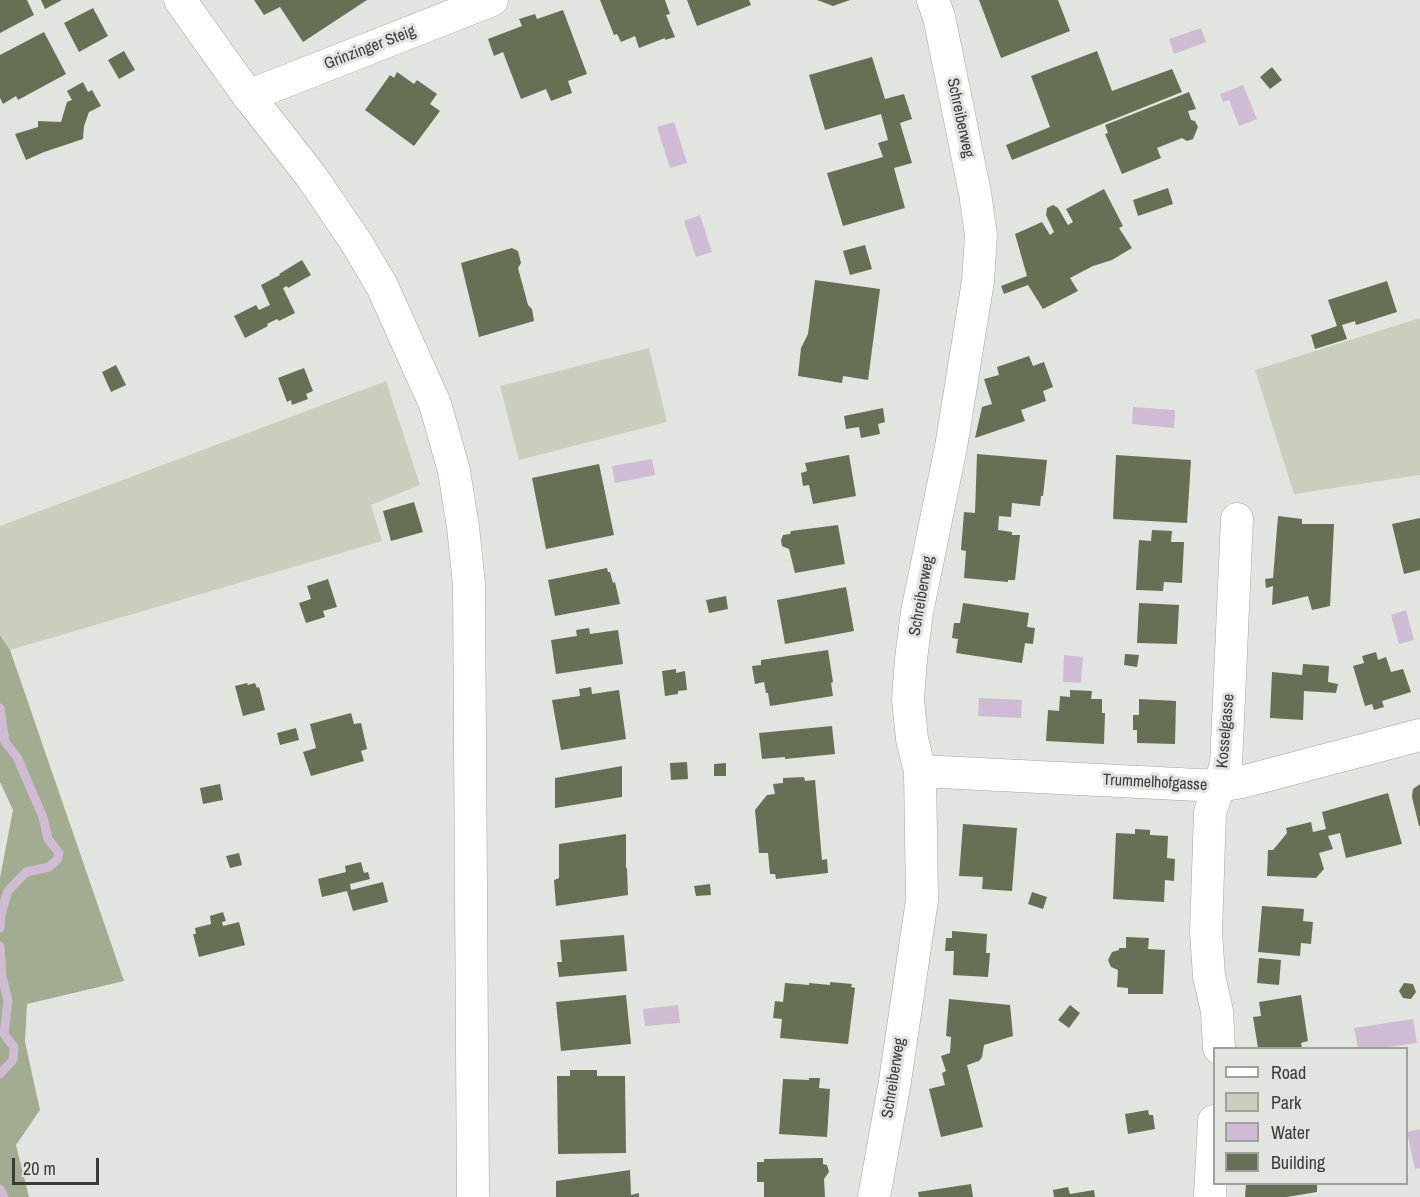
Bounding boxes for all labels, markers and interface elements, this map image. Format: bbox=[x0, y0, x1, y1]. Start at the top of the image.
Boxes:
street label: Grinzinger Steig bbox=[322, 22, 418, 74]
street label: Schreiberweg bbox=[942, 76, 978, 160]
street label: Schreiberweg bbox=[906, 554, 938, 638]
street label: Kosselgasse bbox=[1213, 693, 1239, 769]
street label: Trummelhofgasse bbox=[1102, 771, 1208, 795]
street label: Schreiberweg bbox=[878, 1037, 910, 1119]
legend bbox=[1213, 1047, 1408, 1185]
text: Road bbox=[1271, 1060, 1306, 1085]
text: Park bbox=[1271, 1090, 1301, 1115]
text: Water bbox=[1271, 1120, 1310, 1145]
scale bar bbox=[15, 1146, 102, 1184]
text: Building bbox=[1271, 1150, 1325, 1175]
text: 20 m bbox=[23, 1156, 56, 1181]

